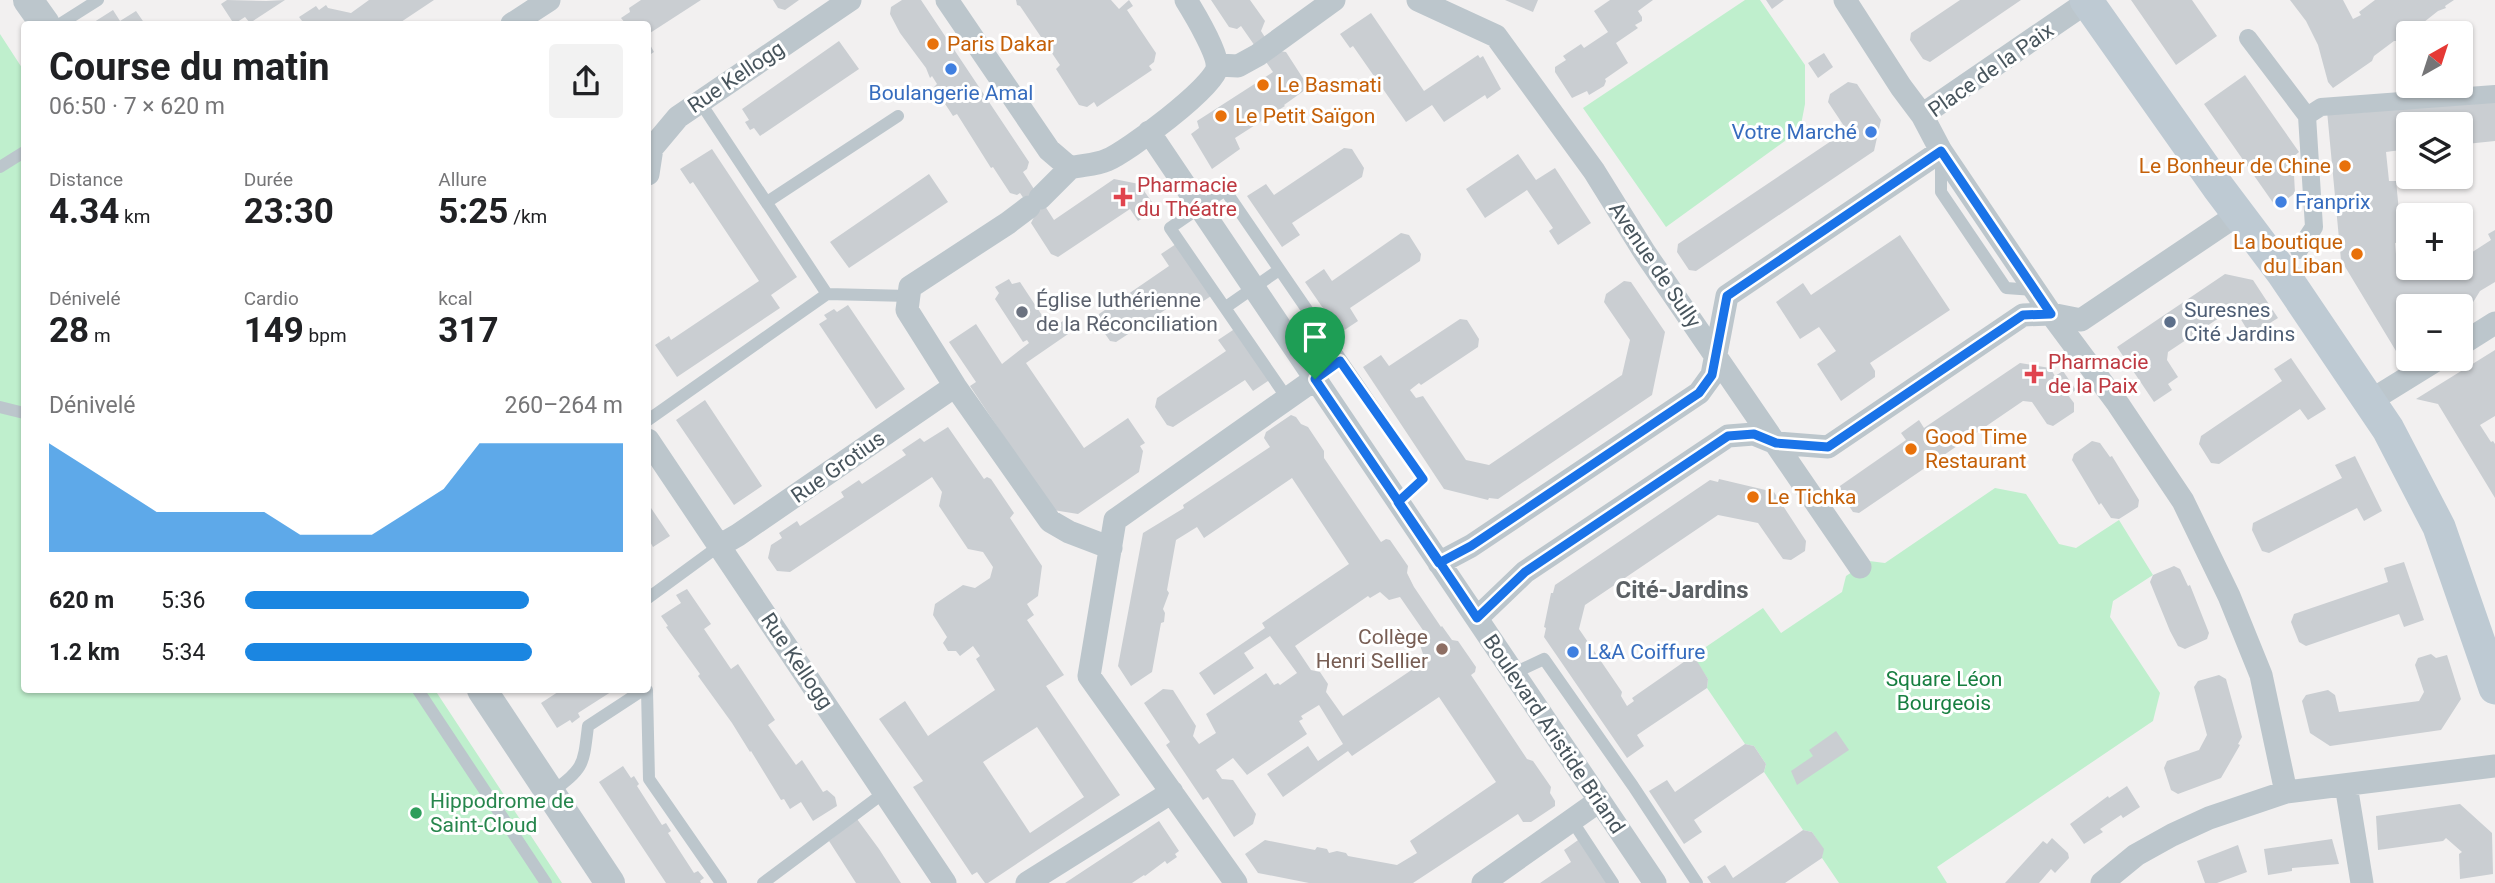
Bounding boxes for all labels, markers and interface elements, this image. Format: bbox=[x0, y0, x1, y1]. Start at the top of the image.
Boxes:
street label: Place de la Paix bbox=[1924, 18, 2058, 122]
north arrow bbox=[2396, 21, 2473, 98]
map controls bbox=[2396, 21, 2473, 371]
place label: Paris Dakar bbox=[947, 32, 1054, 56]
street label: Rue Kellogg bbox=[683, 36, 789, 118]
marker: Paris Dakar bbox=[925, 36, 941, 52]
button: share bbox=[549, 44, 623, 118]
text: Course du matin bbox=[49, 45, 330, 89]
marker: Boulangerie Amal bbox=[943, 61, 959, 77]
place label: Le Basmati bbox=[1277, 73, 1382, 97]
marker: Le Basmati bbox=[1255, 77, 1271, 93]
place label: Boulangerie Amal bbox=[869, 81, 1033, 105]
text: 06:50 · 7 × 620 m bbox=[49, 93, 225, 120]
place label: Le Petit Saïgon bbox=[1235, 104, 1375, 128]
marker: Le Petit Saïgon bbox=[1213, 108, 1229, 124]
button: layers bbox=[2396, 112, 2473, 189]
place label: Votre Marché bbox=[1732, 120, 1857, 144]
marker: Votre Marché bbox=[1863, 124, 1879, 140]
place label: Le Bonheur de Chine bbox=[2139, 154, 2331, 178]
marker: Le Bonheur de Chine bbox=[2337, 158, 2353, 174]
text: Distance bbox=[49, 168, 123, 191]
text: Durée bbox=[244, 168, 293, 191]
text: Allure bbox=[438, 168, 487, 191]
place label: Pharmacie du Théatre bbox=[1137, 173, 1237, 221]
marker: Pharmacie du Théatre bbox=[1115, 189, 1131, 205]
place label: Franprix bbox=[2295, 190, 2371, 214]
text: 4.34 bbox=[49, 191, 119, 232]
text: 23:30 bbox=[244, 191, 334, 232]
text: 5:25 bbox=[438, 191, 508, 232]
marker: Franprix bbox=[2273, 194, 2289, 210]
street label: Avenue de Sully bbox=[1604, 198, 1706, 332]
button: + bbox=[2396, 203, 2473, 280]
text: km bbox=[119, 205, 150, 228]
text: /km bbox=[508, 205, 547, 228]
place label: La boutique du Liban bbox=[2233, 230, 2343, 278]
marker: La boutique du Liban bbox=[2349, 246, 2365, 262]
text: Dénivelé bbox=[49, 287, 121, 310]
text: Cardio bbox=[244, 287, 299, 310]
text: kcal bbox=[438, 287, 473, 310]
place label: Église luthérienne de la Réconciliation bbox=[1036, 288, 1218, 336]
button: − bbox=[2396, 294, 2473, 371]
place label: Suresnes Cité Jardins bbox=[2184, 298, 2295, 346]
marker: Église luthérienne de la Réconciliation bbox=[1014, 304, 1030, 320]
pin bbox=[1285, 307, 1345, 379]
text: 28 bbox=[49, 310, 89, 351]
text: 149 bbox=[244, 310, 304, 351]
text: 317 bbox=[438, 310, 499, 351]
marker: Suresnes Cité Jardins bbox=[2162, 314, 2178, 330]
icon: arrive bbox=[1296, 318, 1334, 356]
text: m bbox=[89, 324, 111, 347]
text: bpm bbox=[304, 324, 347, 347]
place label: Pharmacie de la Paix bbox=[2048, 350, 2148, 398]
marker: Pharmacie de la Paix bbox=[2026, 366, 2042, 382]
text: Dénivelé bbox=[49, 392, 136, 419]
text: 260–264 m bbox=[504, 392, 623, 419]
place label: Good Time Restaurant bbox=[1925, 425, 2027, 473]
street label: Rue Grotius bbox=[787, 426, 889, 508]
marker: Good Time Restaurant bbox=[1903, 441, 1919, 457]
place label: Le Tichka bbox=[1767, 485, 1857, 509]
marker: Le Tichka bbox=[1745, 489, 1761, 505]
district label: Cité-Jardins bbox=[1615, 576, 1749, 604]
text: 620 m bbox=[49, 587, 114, 614]
text: 5:36 bbox=[161, 587, 205, 614]
street label: Rue Kellogg bbox=[756, 608, 838, 714]
place label: Collège Henri Sellier bbox=[1316, 625, 1428, 673]
street label: Boulevard Aristide Briand bbox=[1478, 630, 1630, 838]
text: 1.2 km bbox=[49, 639, 120, 666]
text: 5:34 bbox=[161, 639, 205, 666]
place label: L&A Coiffure bbox=[1587, 640, 1705, 664]
marker: Collège Henri Sellier bbox=[1434, 641, 1450, 657]
marker: L&A Coiffure bbox=[1565, 644, 1581, 660]
park label: Square Léon Bourgeois bbox=[1886, 667, 2002, 715]
place label: Hippodrome de Saint-Cloud bbox=[430, 789, 574, 837]
marker: Hippodrome de Saint-Cloud bbox=[408, 805, 424, 821]

